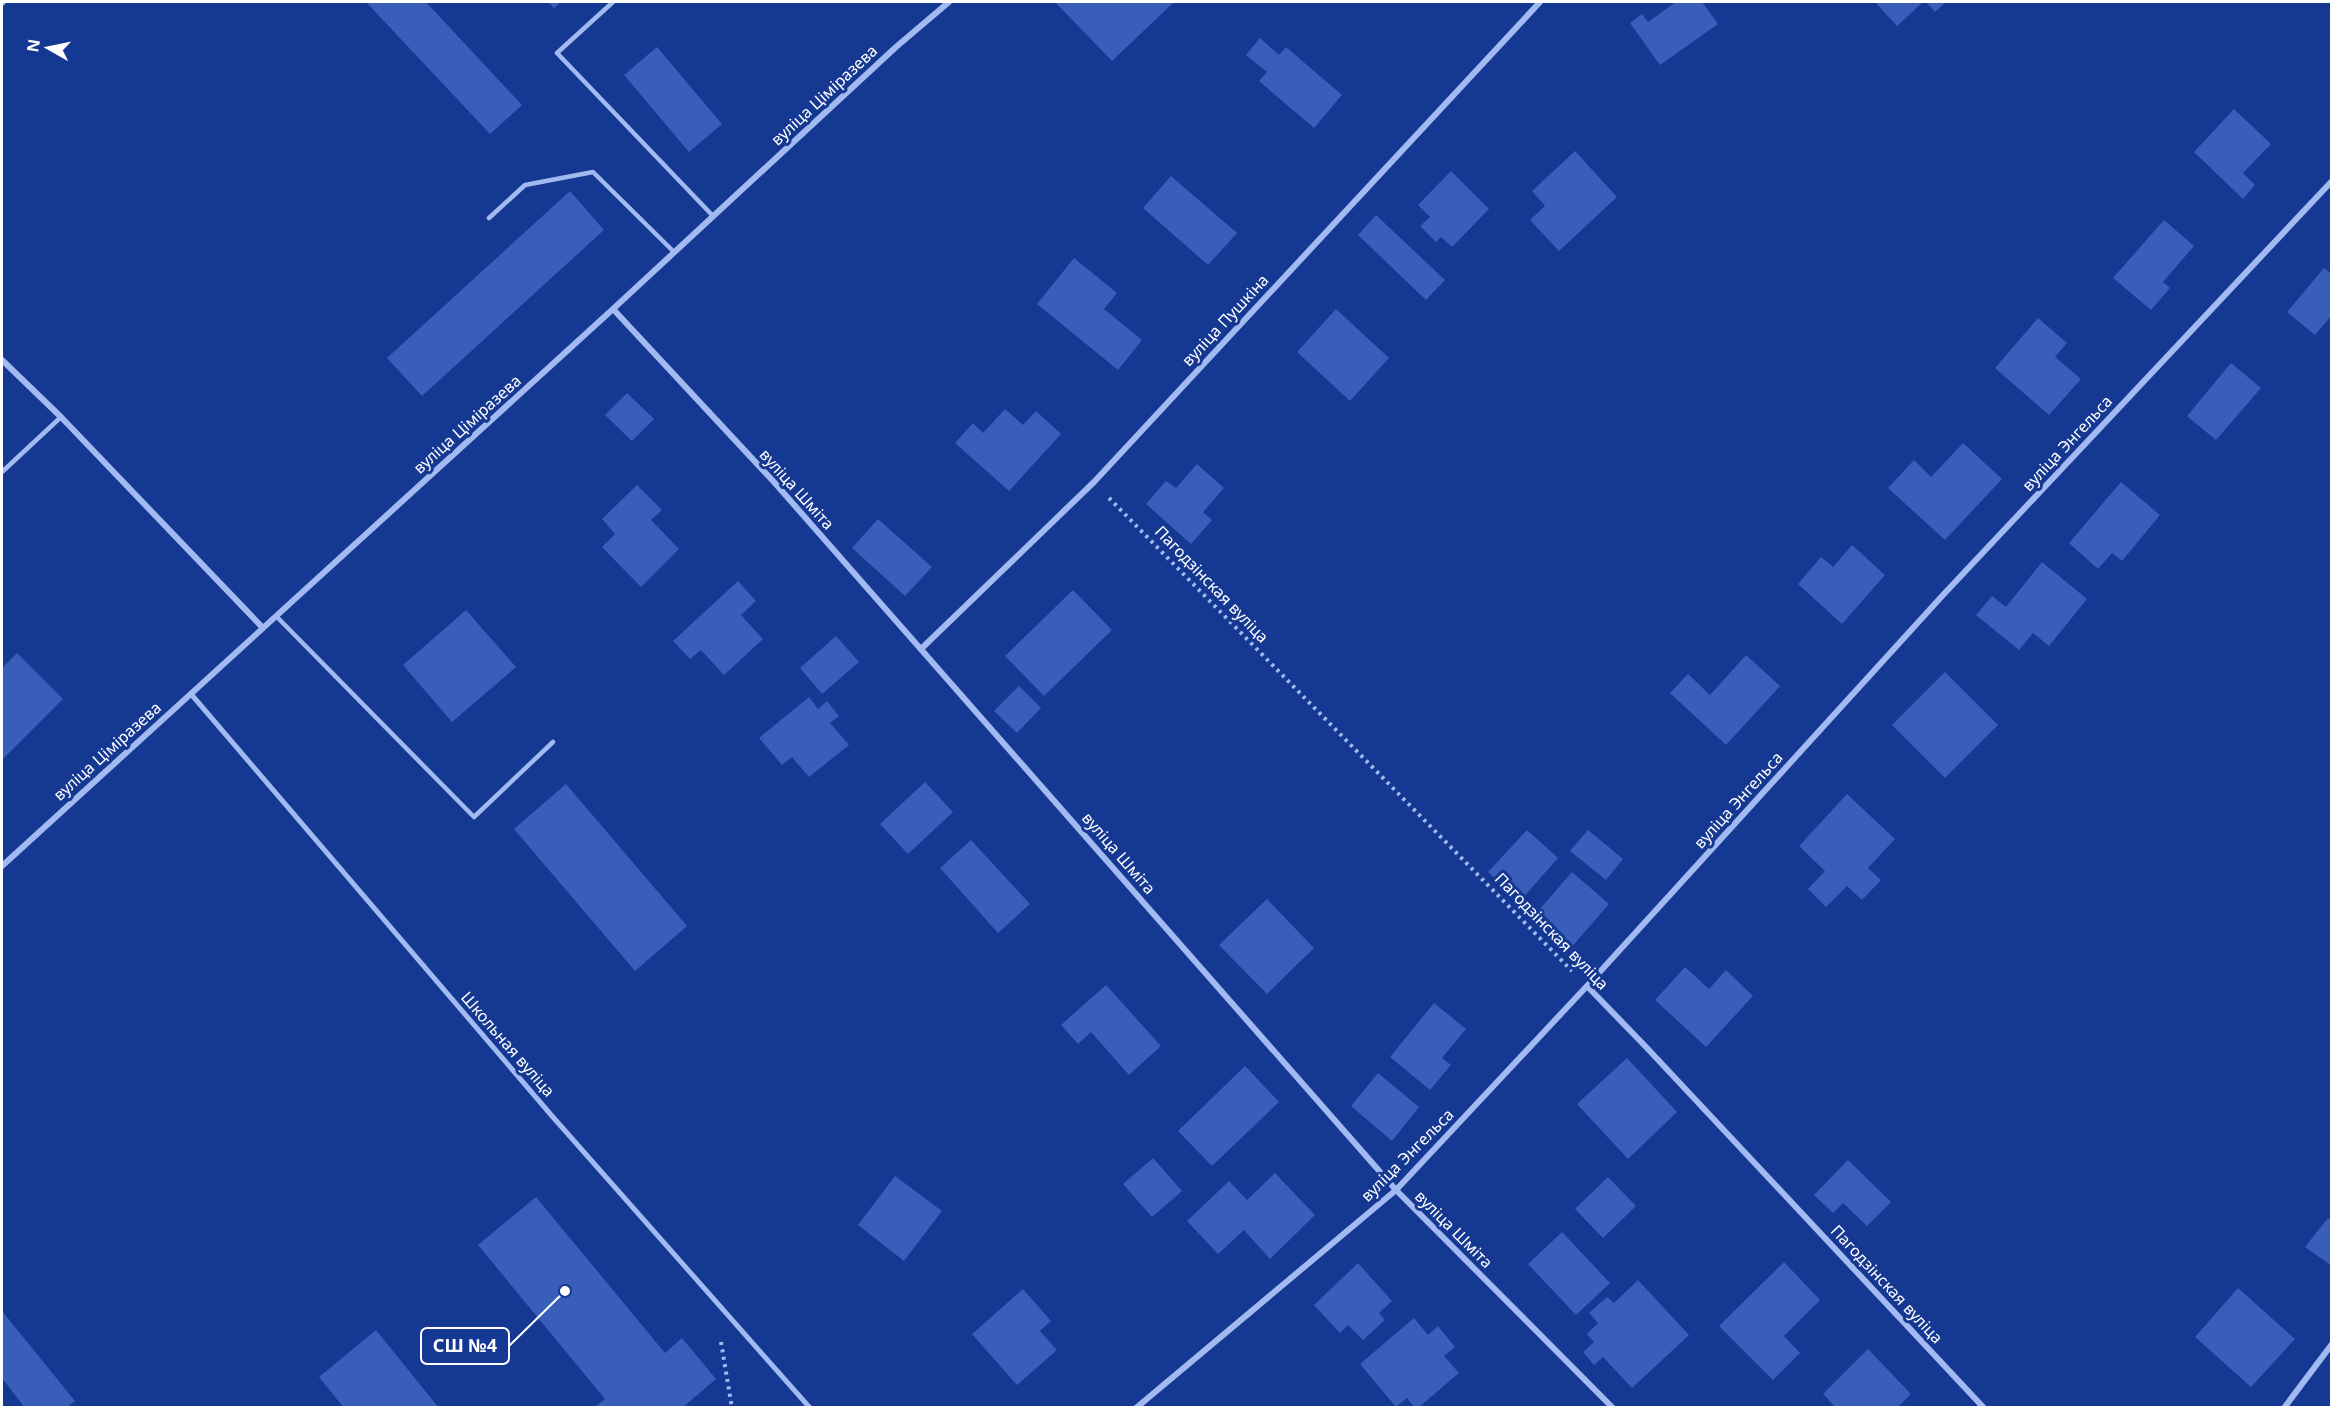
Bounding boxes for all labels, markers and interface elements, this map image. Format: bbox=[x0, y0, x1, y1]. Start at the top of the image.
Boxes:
north arrow bbox=[18, 18, 78, 78]
text: N bbox=[21, 38, 45, 54]
street label: вуліца Ціміразева bbox=[766, 40, 882, 150]
street label: вуліца Пушкіна bbox=[1177, 269, 1273, 371]
street label: вуліца Ціміразева bbox=[408, 370, 526, 478]
street label: вуліца Энгельса bbox=[2017, 390, 2117, 496]
street label: вуліца Шміта bbox=[755, 444, 839, 534]
street label: Пагодзінская вуліца bbox=[1150, 521, 1274, 647]
street label: вуліца Ціміразева bbox=[48, 697, 166, 805]
street label: вуліца Энгельса bbox=[1689, 747, 1787, 853]
street label: вуліца Шміта bbox=[1077, 807, 1161, 899]
street label: Пагодзінская вуліца bbox=[1490, 868, 1614, 994]
street label: Школьная вуліца bbox=[456, 987, 560, 1101]
street label: вуліца Энгельса bbox=[1356, 1104, 1458, 1206]
street label: вуліца Шміта bbox=[1410, 1185, 1498, 1273]
street label: Пагодзінская вуліца bbox=[1826, 1220, 1948, 1348]
callout: СШ №4 bbox=[421, 1328, 509, 1364]
text: СШ №4 bbox=[433, 1333, 497, 1357]

